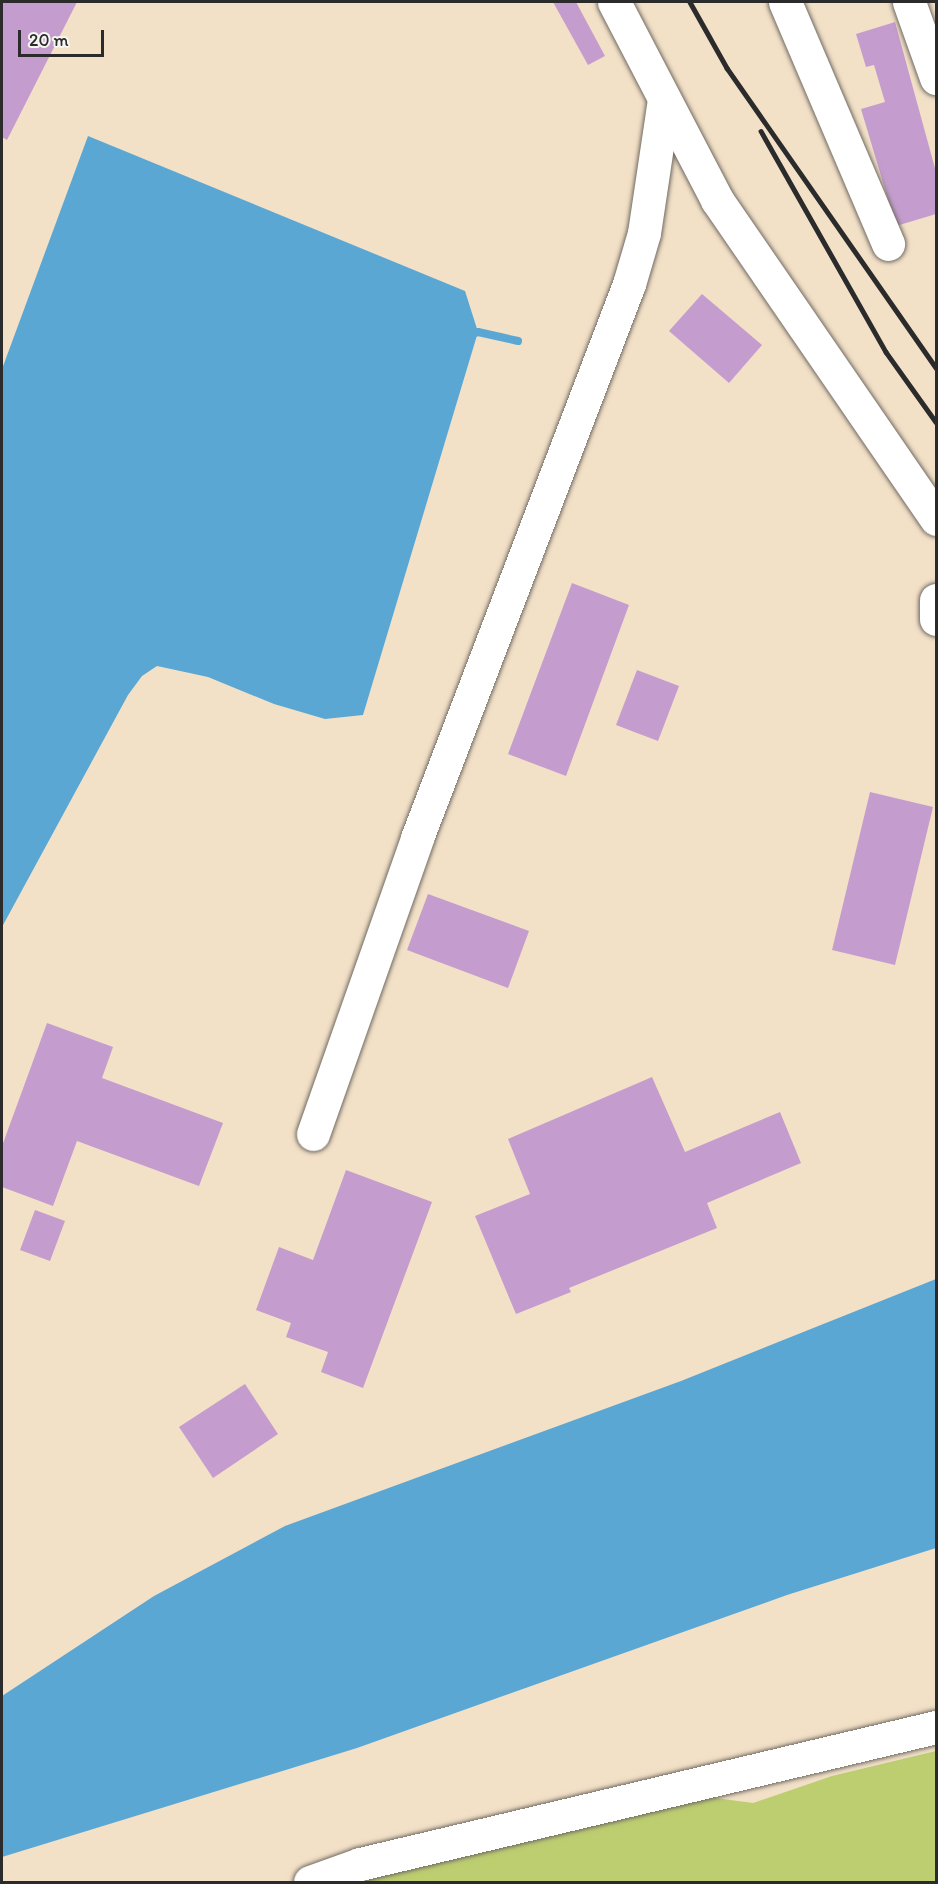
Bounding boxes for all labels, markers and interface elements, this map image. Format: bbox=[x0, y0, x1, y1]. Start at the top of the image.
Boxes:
scale bar bbox=[21, 18, 106, 56]
text: 20 m bbox=[29, 29, 69, 51]

